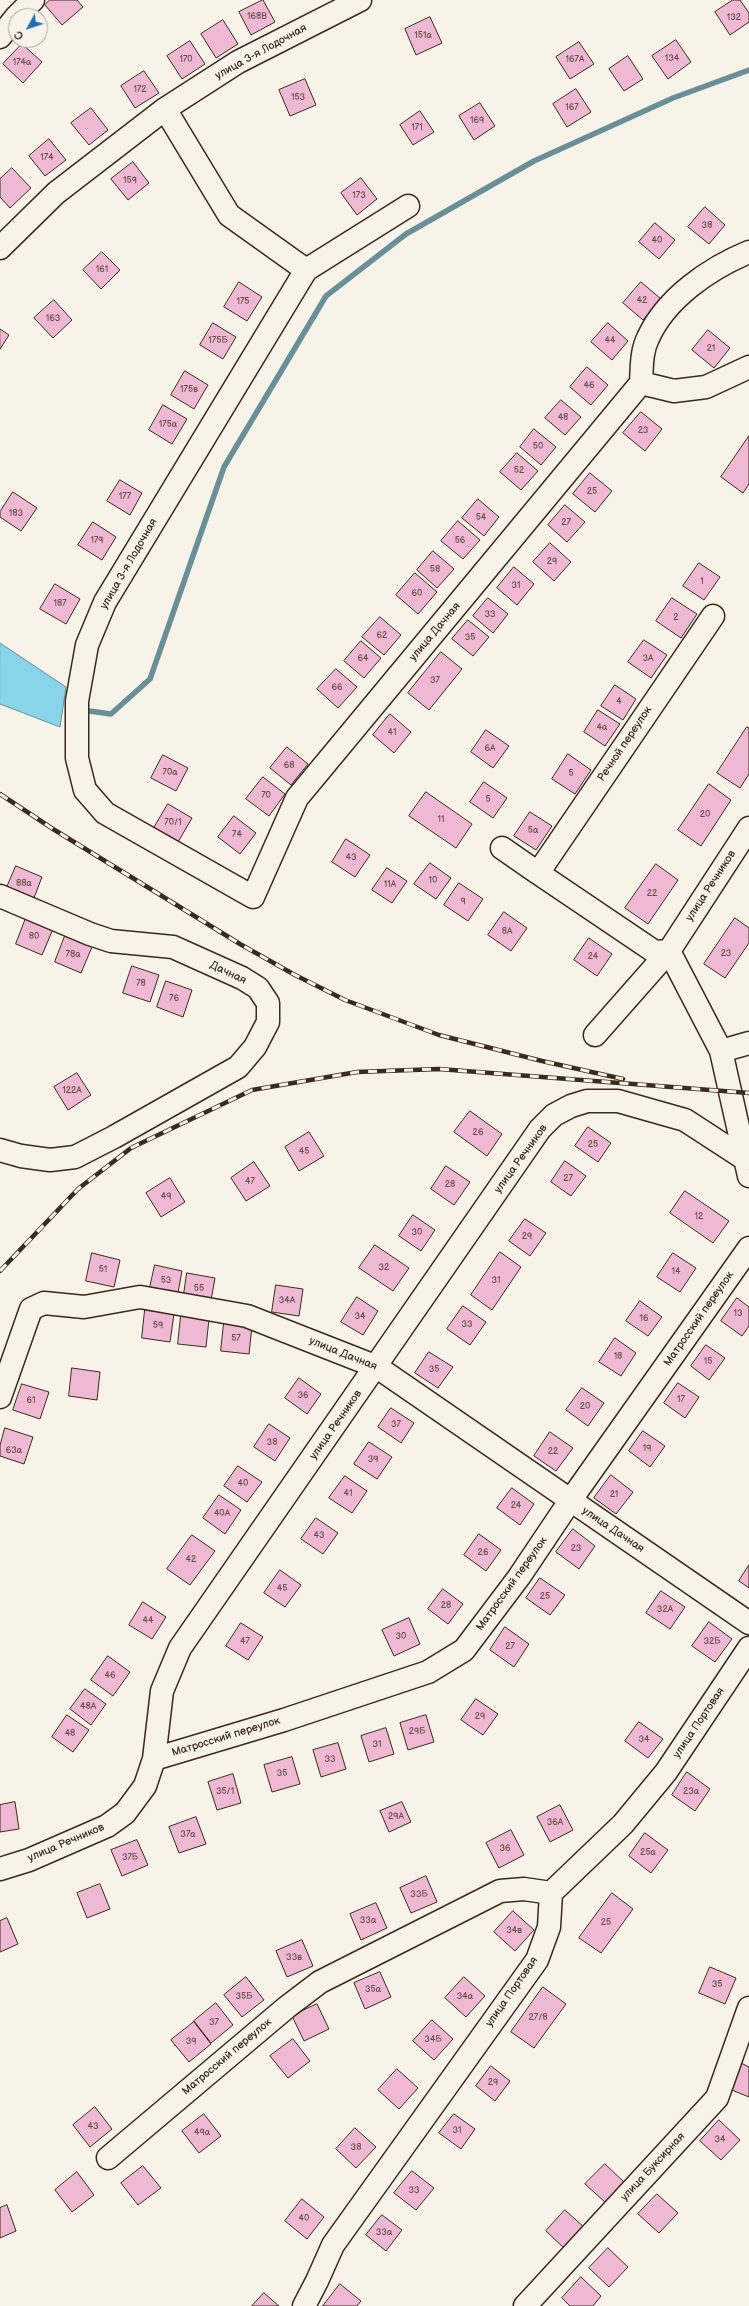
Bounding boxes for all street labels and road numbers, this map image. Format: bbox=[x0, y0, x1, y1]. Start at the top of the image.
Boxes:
street label: улица 3-я Лодочная bbox=[213, 21, 309, 83]
street label: улица 3-я Лодочная bbox=[98, 516, 160, 612]
street label: улица Дачная bbox=[407, 600, 463, 664]
street label: Речной переулок bbox=[595, 704, 655, 784]
street label: улица Речников bbox=[683, 848, 739, 924]
street label: Дачная bbox=[208, 959, 248, 987]
street label: улица Речников bbox=[492, 1122, 550, 1196]
street label: Матросский переулок bbox=[661, 1269, 737, 1369]
street label: улица Дачная bbox=[307, 1334, 379, 1374]
street label: улица Речников bbox=[307, 1388, 365, 1462]
street label: улица Дачная bbox=[579, 1504, 647, 1556]
street label: Матросский переулок bbox=[474, 1535, 550, 1633]
street label: улица Портовая bbox=[670, 1685, 728, 1761]
street label: Матросский переулок bbox=[170, 1714, 282, 1760]
street label: улица Речников bbox=[26, 1821, 106, 1865]
street label: улица Портовая bbox=[483, 1954, 541, 2030]
street label: Матросский переулок bbox=[180, 2016, 274, 2098]
street label: улица Буксирная bbox=[618, 2130, 688, 2204]

